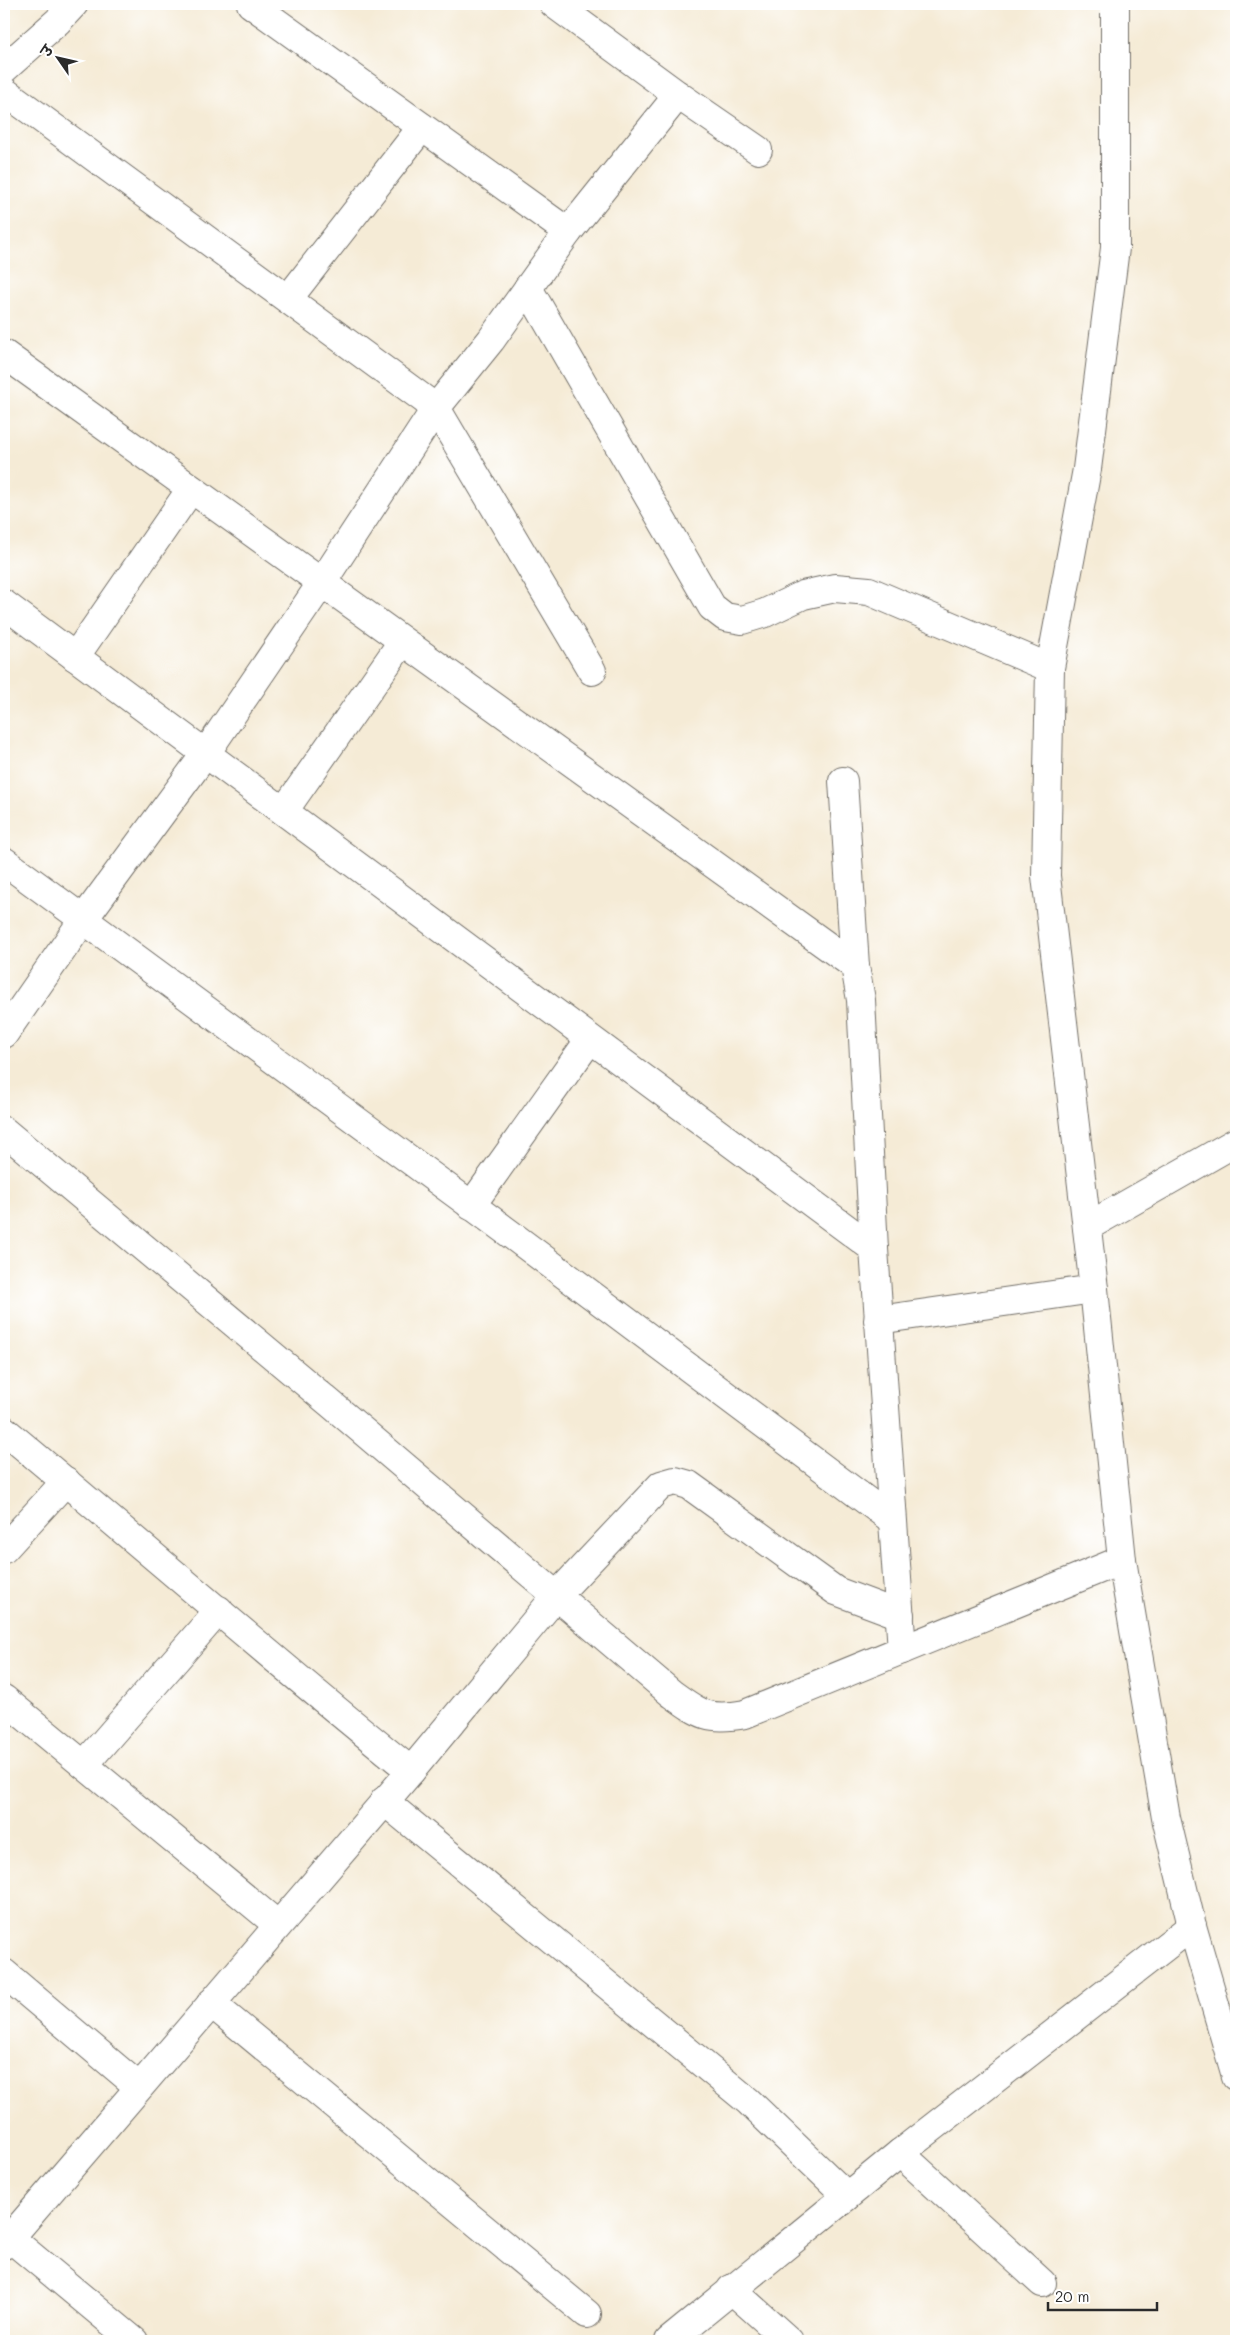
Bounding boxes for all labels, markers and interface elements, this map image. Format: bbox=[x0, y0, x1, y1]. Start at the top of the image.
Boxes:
north arrow bbox=[32, 32, 82, 82]
text: उ bbox=[35, 40, 58, 61]
scale bar bbox=[1048, 2280, 1156, 2312]
text: 20 m bbox=[1055, 2286, 1089, 2306]

